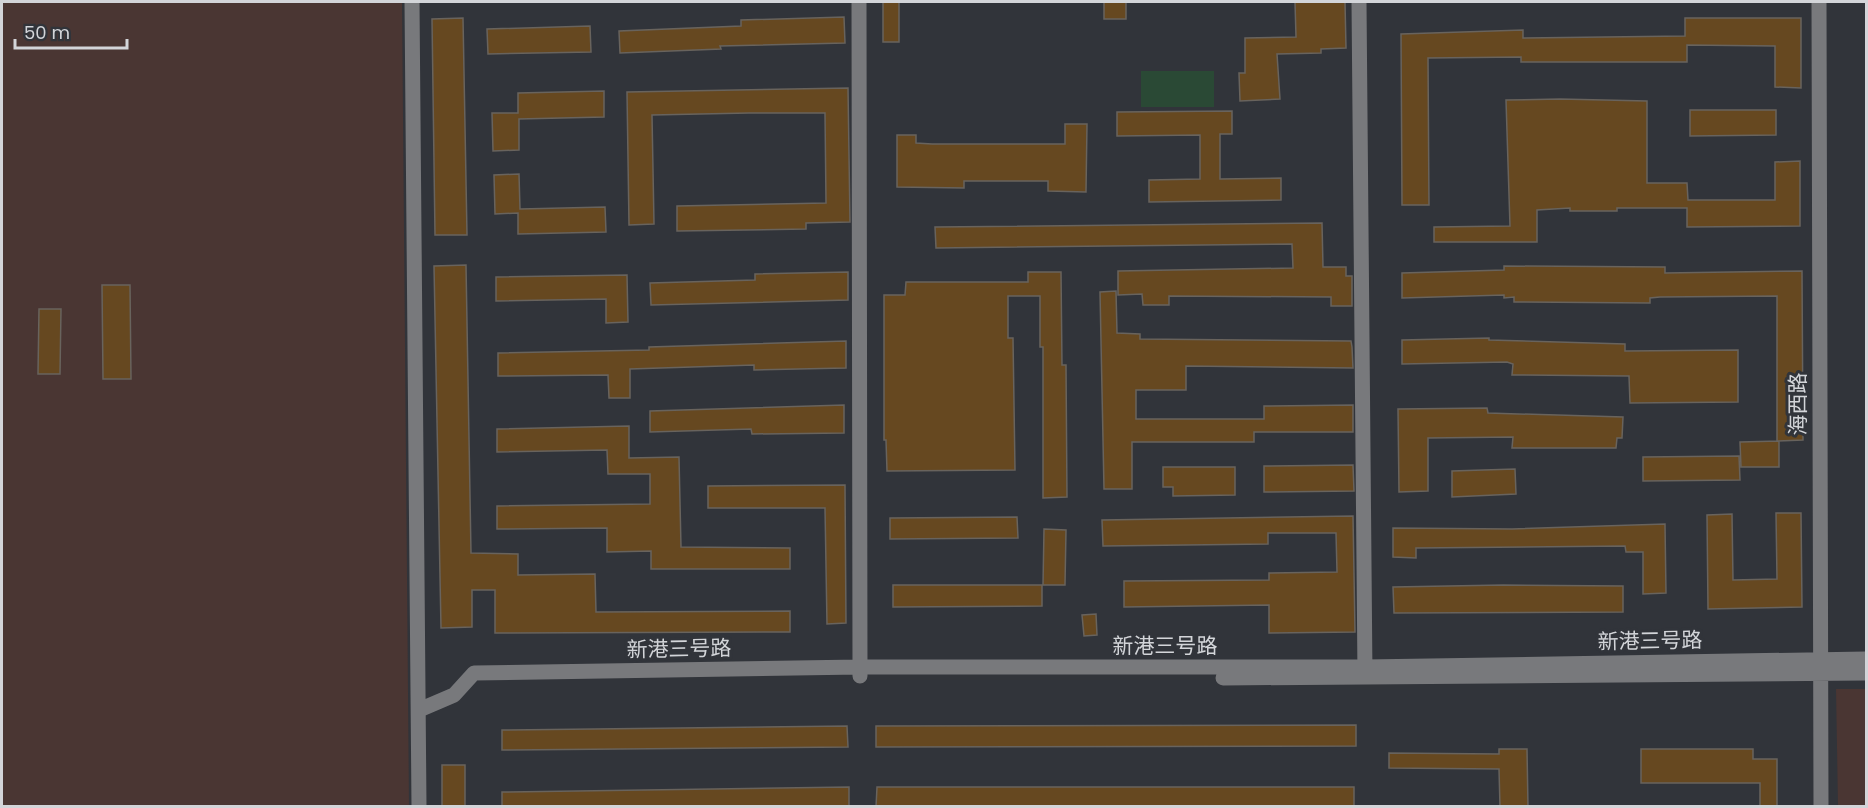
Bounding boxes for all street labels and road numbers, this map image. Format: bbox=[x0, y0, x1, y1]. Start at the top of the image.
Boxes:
street label: 海西路 bbox=[1783, 373, 1812, 436]
street label: 新港三号路 bbox=[1597, 625, 1703, 656]
street label: 新港三号路 bbox=[1113, 631, 1218, 660]
street label: 新港三号路 bbox=[626, 633, 732, 664]

